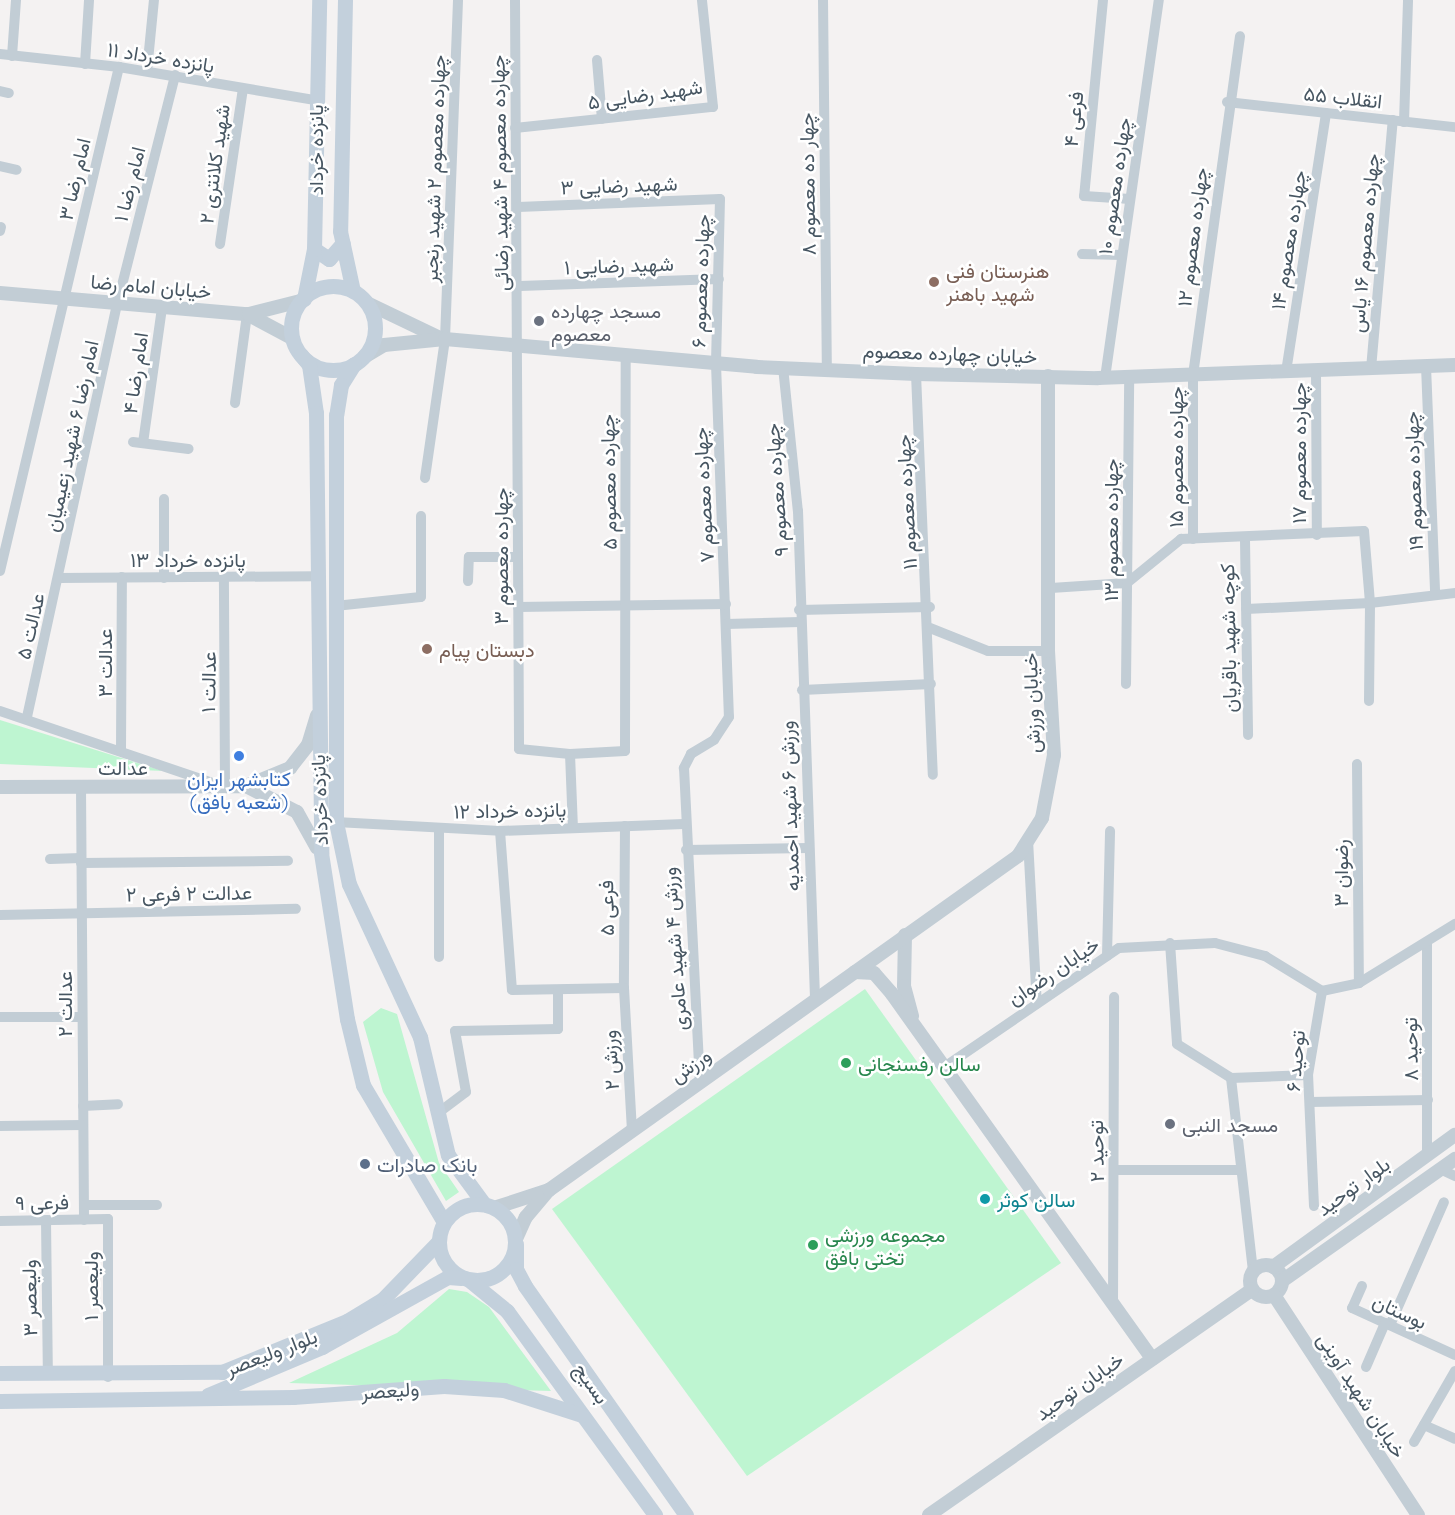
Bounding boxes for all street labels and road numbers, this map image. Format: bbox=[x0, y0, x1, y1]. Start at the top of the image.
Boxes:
street label: پانزده خرداد ۱۱ bbox=[106, 37, 216, 77]
street label: چهارده معصوم ۲ شهید رنجبر bbox=[418, 55, 450, 283]
street label: چهارده معصوم ۴ شهید رضائی bbox=[485, 55, 513, 291]
street label: شهید رضایی ۵ bbox=[586, 74, 704, 114]
street label: انقلاب ۵۵ bbox=[1303, 81, 1383, 113]
street label: فرعی ۴ bbox=[1058, 90, 1088, 148]
street label: شهید کلانتری ۲ bbox=[194, 103, 234, 225]
street label: پانزده خرداد bbox=[303, 104, 327, 196]
street label: چهار ده معصوم ۸ bbox=[794, 113, 820, 255]
street label: چهارده معصوم ۱۰ bbox=[1093, 116, 1135, 256]
street label: امام رضا ۳ bbox=[53, 135, 95, 223]
street label: امام رضا ۱ bbox=[108, 144, 150, 224]
street label: چهارده معصوم ۱۶ یاس bbox=[1344, 152, 1384, 334]
street label: چهارده معصوم ۱۲ bbox=[1172, 166, 1212, 308]
street label: چهارده معصوم ۱۴ bbox=[1265, 169, 1311, 311]
street label: شهید رضایی ۳ bbox=[560, 171, 678, 199]
street label: چهارده معصوم ۶ bbox=[686, 214, 714, 348]
street label: شهید رضایی ۱ bbox=[564, 251, 674, 279]
street label: خیابان امام رضا bbox=[90, 269, 212, 303]
street label: امام رضا ۴ bbox=[117, 331, 153, 415]
street label: امام رضا ۶ شهید زعیمیان bbox=[39, 338, 103, 534]
street label: خیابان چهارده معصوم bbox=[862, 338, 1038, 368]
street label: چهارده معصوم ۱۷ bbox=[1286, 382, 1310, 524]
street label: چهارده معصوم ۱۵ bbox=[1163, 386, 1187, 528]
street label: چهارده معصوم ۱۹ bbox=[1399, 411, 1427, 551]
street label: چهارده معصوم ۵ bbox=[595, 414, 621, 550]
street label: چهارده معصوم ۹ bbox=[759, 423, 793, 557]
street label: چهارده معصوم ۷ bbox=[687, 427, 719, 563]
street label: چهارده معصوم ۱۱ bbox=[890, 434, 922, 570]
street label: چهارده معصوم ۱۳ bbox=[1098, 459, 1122, 601]
street label: چهارده معصوم ۳ bbox=[488, 488, 512, 624]
street label: پانزده خرداد ۱۳ bbox=[130, 547, 246, 571]
street label: کوچه شهید باقریان bbox=[1215, 563, 1241, 713]
street label: عدالت ۵ bbox=[11, 591, 49, 661]
street label: عدالت ۳ bbox=[92, 629, 116, 697]
street label: عدالت ۱ bbox=[195, 651, 221, 713]
street label: خیابان ورزش bbox=[1017, 652, 1045, 754]
street label: ورزش ۶ شهید احمدیه bbox=[774, 720, 804, 892]
street label: پانزده خرداد bbox=[305, 754, 333, 846]
street label: عدالت bbox=[98, 755, 148, 779]
street label: پانزده خرداد ۱۲ bbox=[453, 797, 567, 823]
street label: رضوان ۳ bbox=[1328, 839, 1352, 907]
street label: ورزش ۴ شهید عامری bbox=[656, 866, 692, 1032]
street label: عدالت ۲ فرعی ۲ bbox=[126, 880, 252, 906]
street label: فرعی ۵ bbox=[594, 880, 618, 936]
street label: خیابان رضوان bbox=[1003, 932, 1103, 1010]
street label: عدالت ۲ bbox=[52, 971, 76, 1037]
street label: توحید ۸ bbox=[1397, 1017, 1423, 1081]
street label: ورزش ۲ bbox=[596, 1029, 624, 1091]
street label: توحید ۶ bbox=[1280, 1029, 1310, 1093]
street label: ورزش bbox=[665, 1042, 715, 1088]
street label: توحید ۲ bbox=[1083, 1120, 1109, 1182]
street label: بلوار توحید bbox=[1312, 1151, 1394, 1221]
street label: فرعی ۹ bbox=[15, 1190, 69, 1214]
street label: ولیعصر ۱ bbox=[78, 1251, 102, 1321]
street label: ولیعصر ۳ bbox=[16, 1259, 42, 1337]
street label: بوستان bbox=[1369, 1288, 1431, 1334]
street label: بلوار ولیعصر bbox=[222, 1324, 320, 1380]
street label: خیابان شهید آوینی bbox=[1313, 1328, 1411, 1462]
street label: خیابان توحید bbox=[1030, 1347, 1128, 1425]
street label: بسیج bbox=[569, 1358, 615, 1408]
street label: ولیعصر bbox=[360, 1376, 420, 1404]

